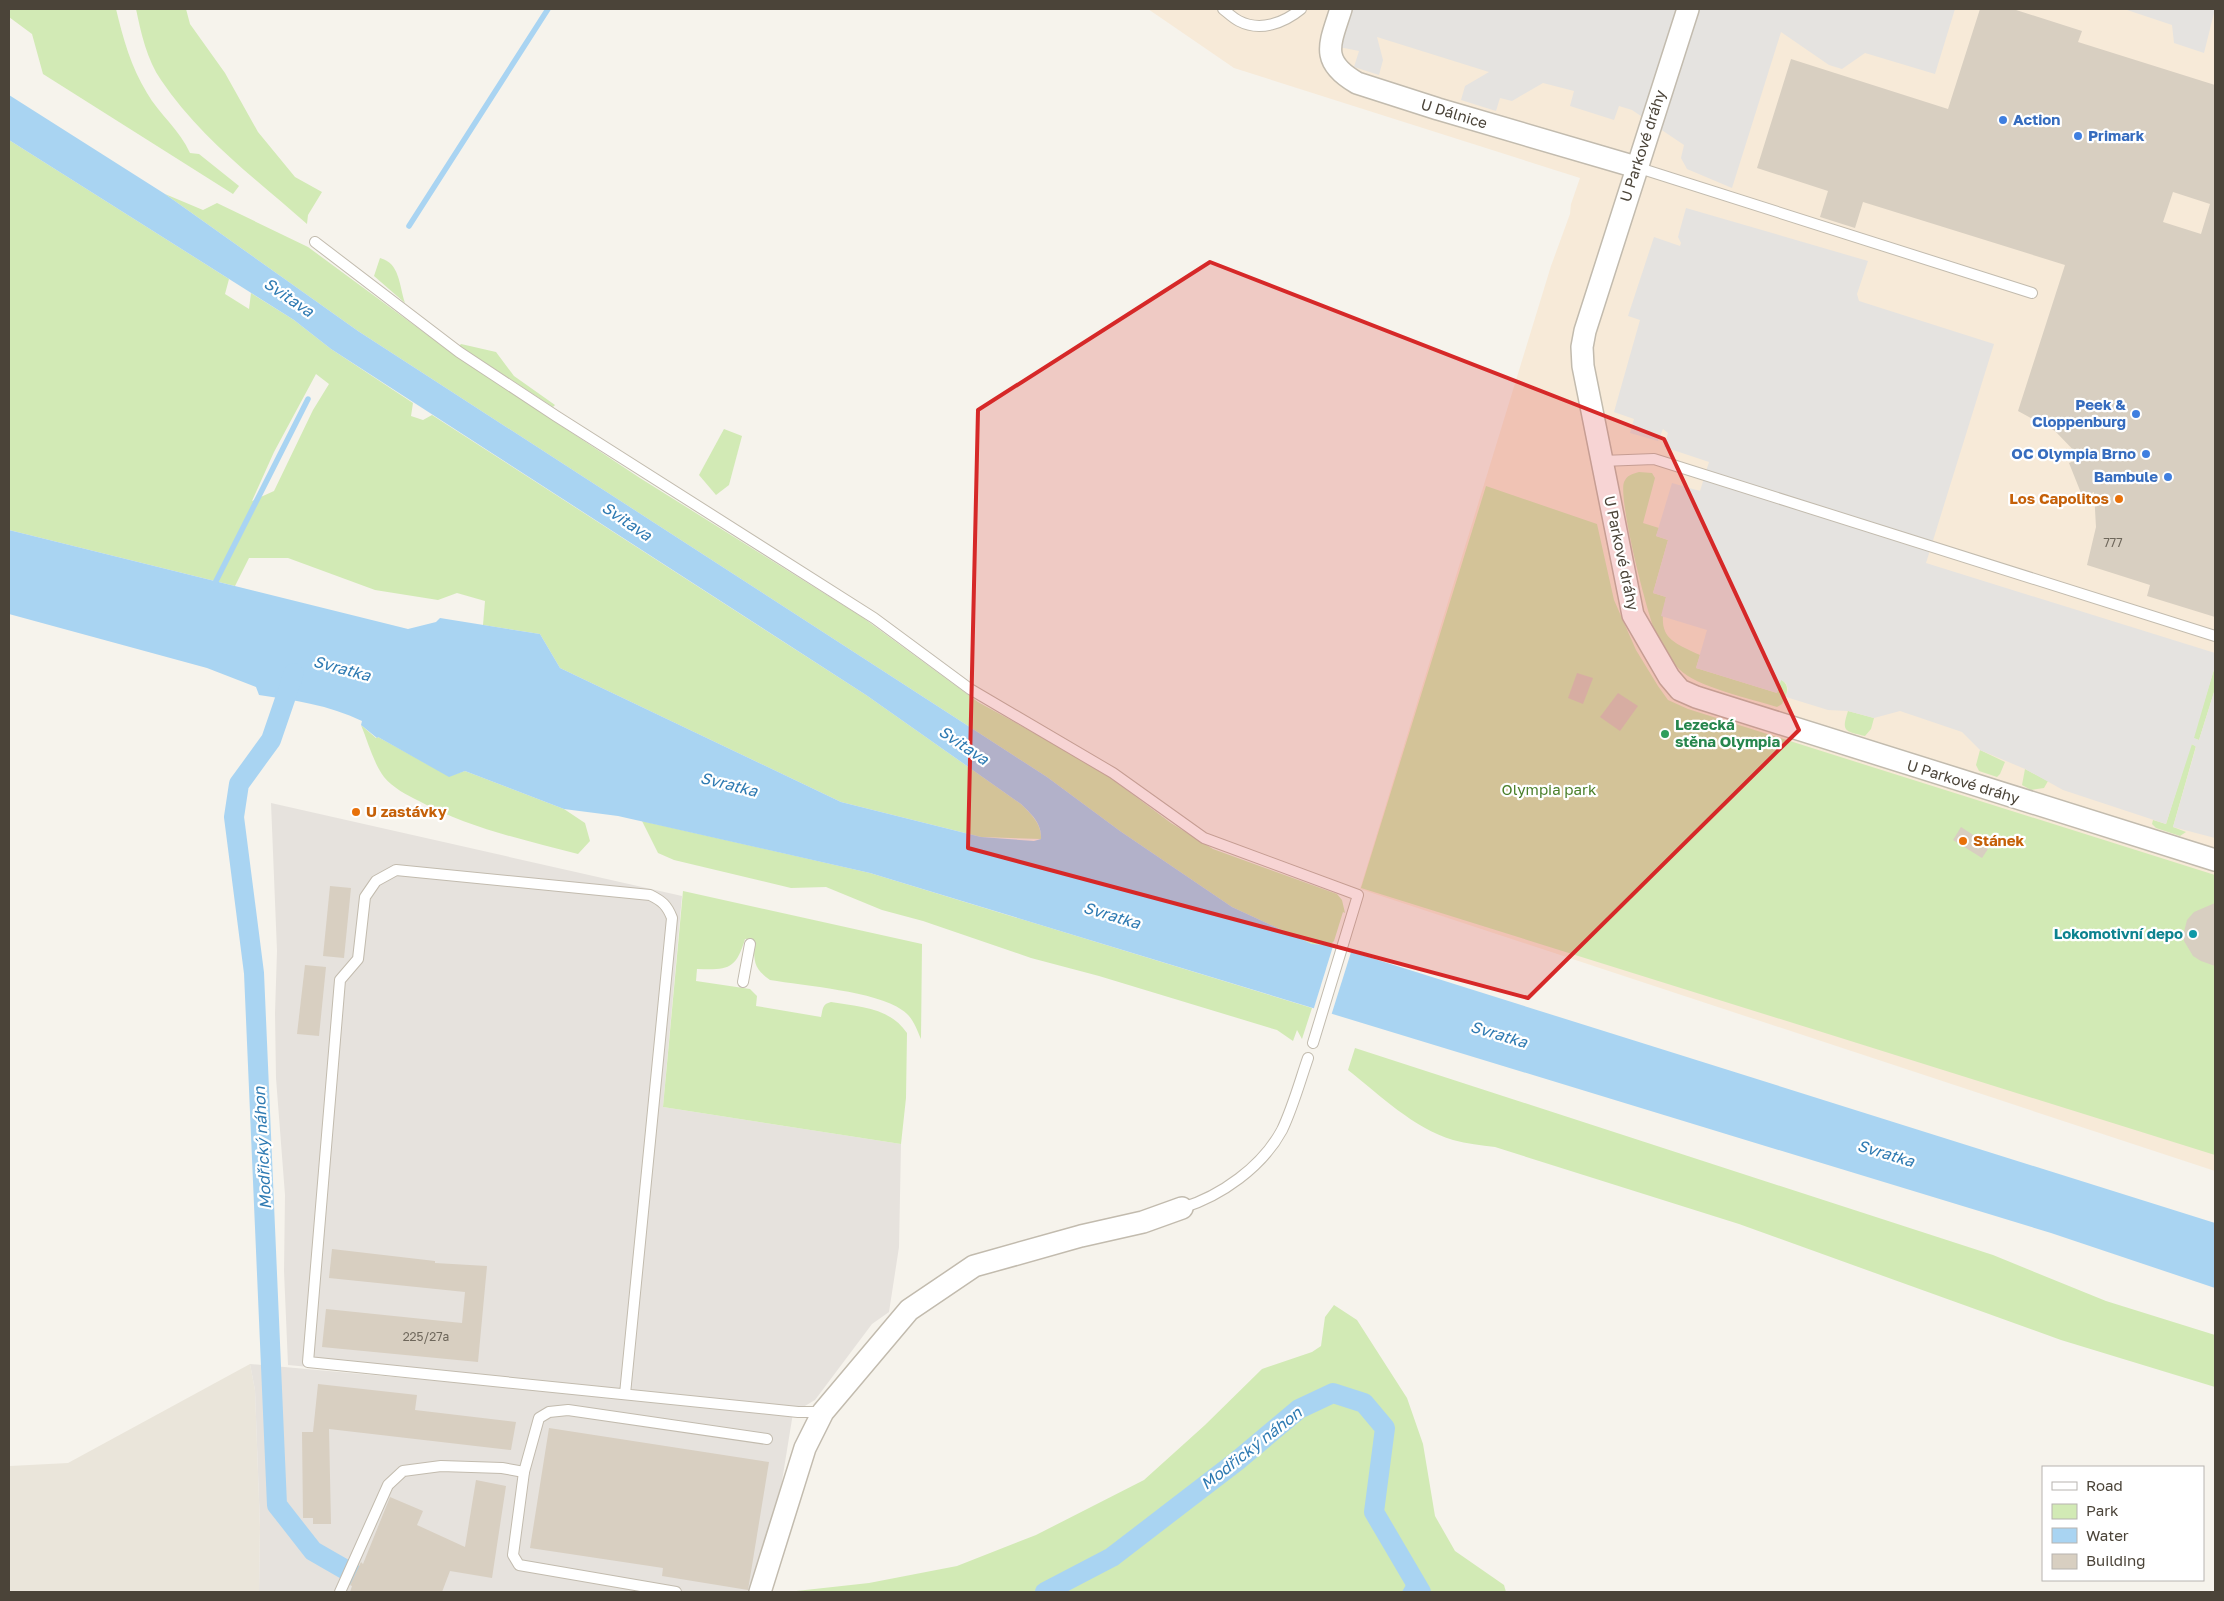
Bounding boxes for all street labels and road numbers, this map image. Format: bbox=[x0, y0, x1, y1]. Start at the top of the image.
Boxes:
street label: U Parkové dráhy bbox=[1615, 87, 1669, 204]
street label: U Dálnice bbox=[1419, 94, 1490, 132]
street label: U Parkové dráhy bbox=[1601, 494, 1643, 612]
street label: U Parkové dráhy bbox=[1905, 755, 2022, 807]

